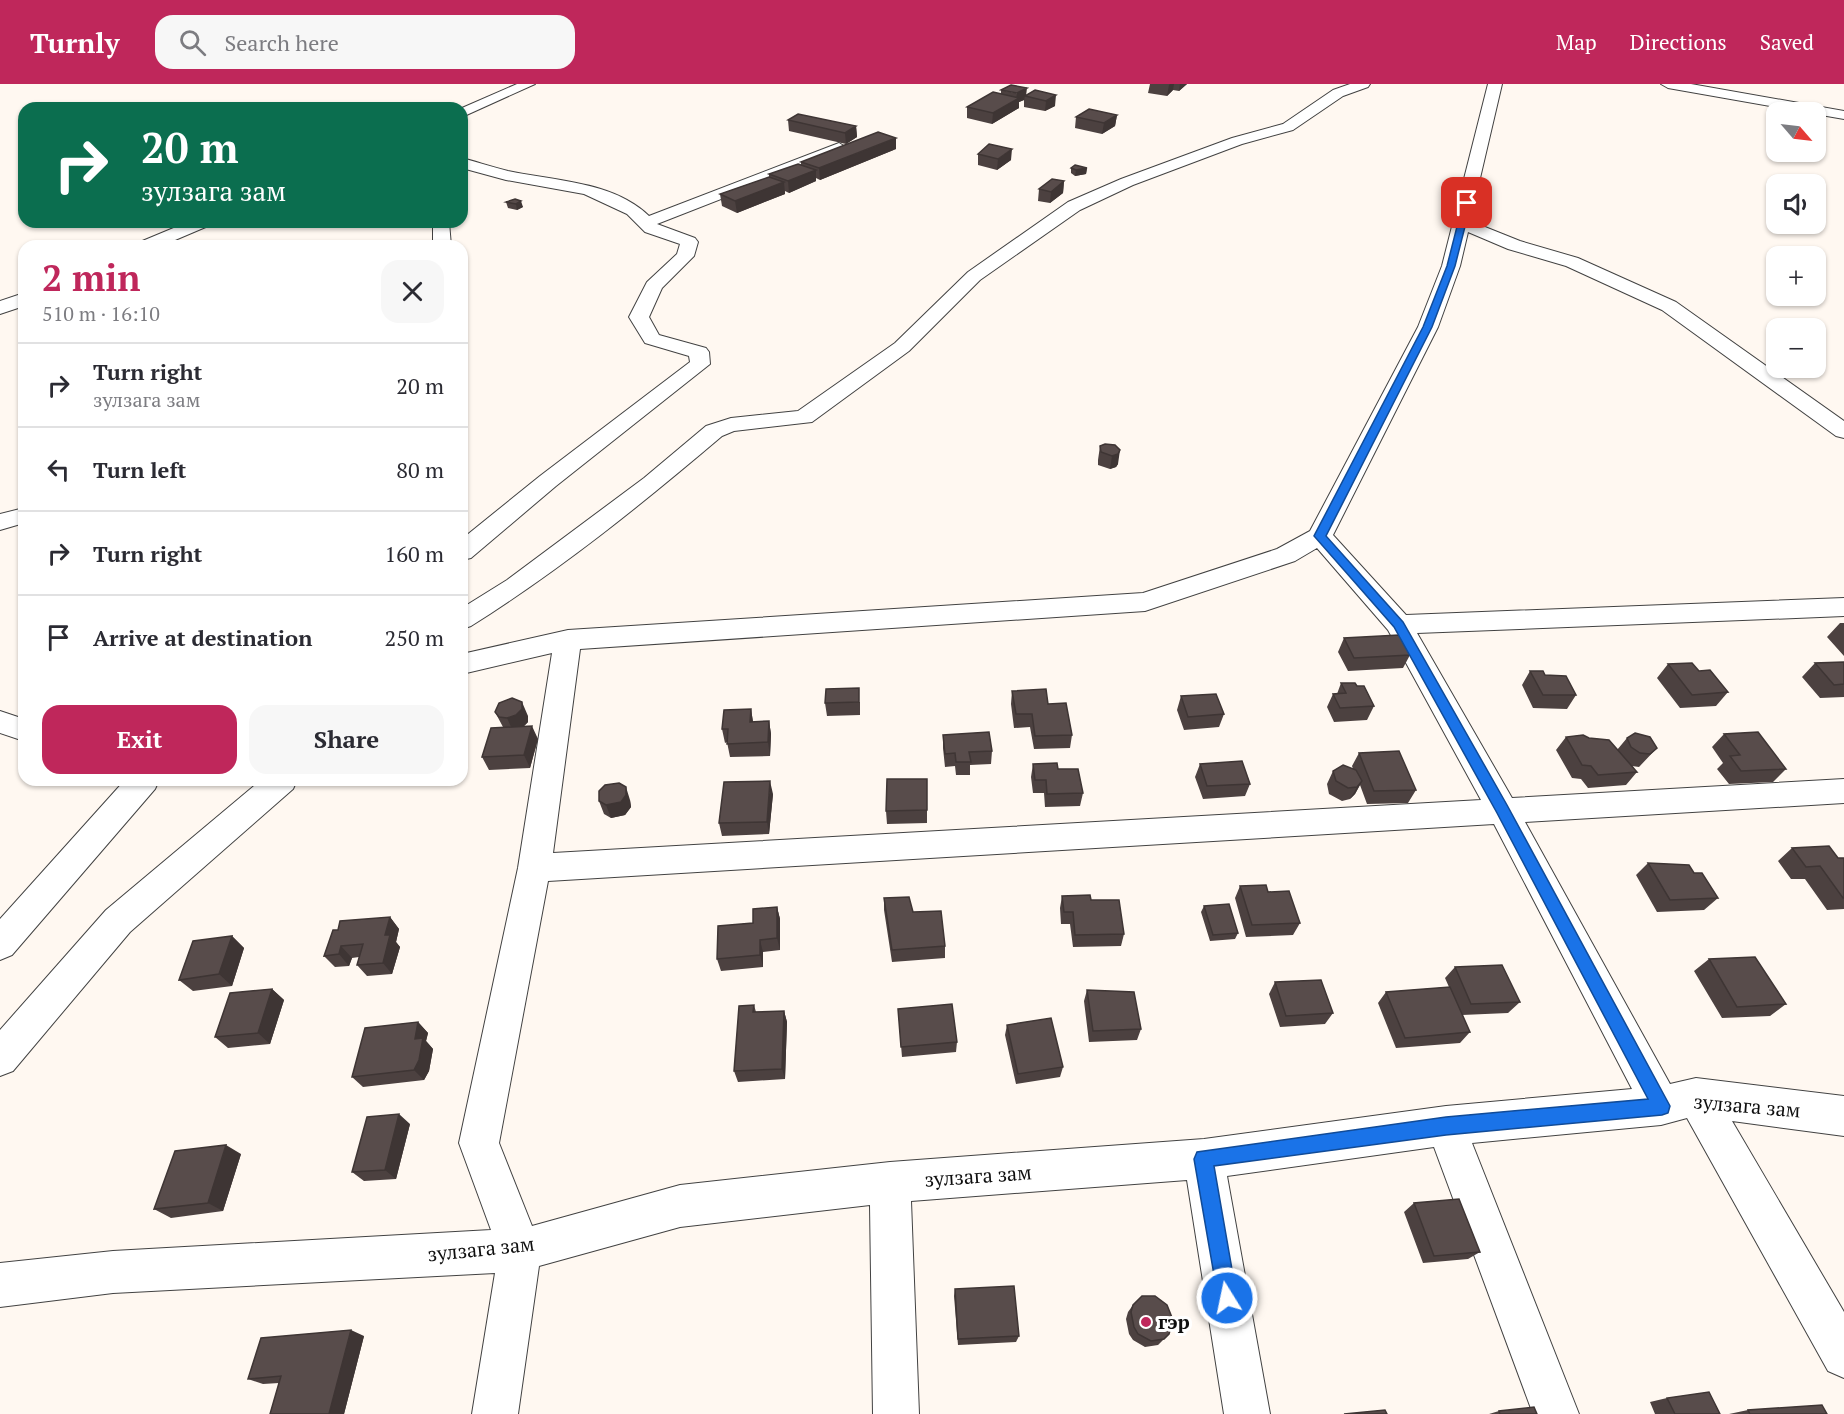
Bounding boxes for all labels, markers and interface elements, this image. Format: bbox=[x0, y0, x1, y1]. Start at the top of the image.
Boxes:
search box bbox=[155, 15, 575, 69]
text: Turnly bbox=[30, 24, 119, 61]
icon: search bbox=[176, 26, 209, 59]
text: Search here bbox=[224, 28, 339, 57]
text: Map bbox=[1556, 28, 1597, 56]
text: Directions bbox=[1630, 28, 1727, 56]
text: Saved bbox=[1760, 28, 1814, 56]
north arrow bbox=[1766, 102, 1826, 162]
map controls bbox=[1766, 102, 1826, 378]
text: 20 m bbox=[141, 119, 239, 175]
icon: right bbox=[42, 126, 120, 204]
text: зулзага зам bbox=[141, 173, 286, 209]
button: sound bbox=[1766, 174, 1826, 234]
pin bbox=[1441, 177, 1492, 228]
icon: arrive bbox=[1450, 186, 1483, 219]
button: + bbox=[1766, 246, 1826, 306]
text: 2 min bbox=[42, 254, 140, 301]
button: close bbox=[381, 260, 444, 323]
text: 510 m · 16:10 bbox=[42, 300, 160, 327]
button: − bbox=[1766, 318, 1826, 378]
text: Turn right bbox=[93, 357, 202, 386]
icon: right bbox=[42, 369, 75, 402]
text: 20 m bbox=[396, 371, 444, 400]
text: зулзага зам bbox=[93, 386, 200, 413]
icon: left bbox=[42, 453, 75, 486]
text: Turn left bbox=[93, 455, 186, 484]
text: 80 m bbox=[396, 455, 444, 484]
icon: right bbox=[42, 537, 75, 570]
text: Turn right bbox=[93, 539, 202, 568]
text: 160 m bbox=[384, 539, 444, 568]
icon: arrive bbox=[42, 621, 75, 654]
text: Arrive at destination bbox=[93, 623, 312, 652]
text: 250 m bbox=[384, 623, 444, 652]
button: Exit bbox=[42, 705, 237, 774]
button: Share bbox=[249, 705, 444, 774]
street label: зулзага зам bbox=[1692, 1087, 1802, 1124]
street label: зулзага зам bbox=[923, 1158, 1033, 1193]
street label: зулзага зам bbox=[426, 1229, 536, 1268]
position arrow bbox=[1195, 1266, 1259, 1330]
place label: гэр bbox=[1158, 1308, 1190, 1335]
marker: гэр bbox=[1139, 1315, 1153, 1329]

